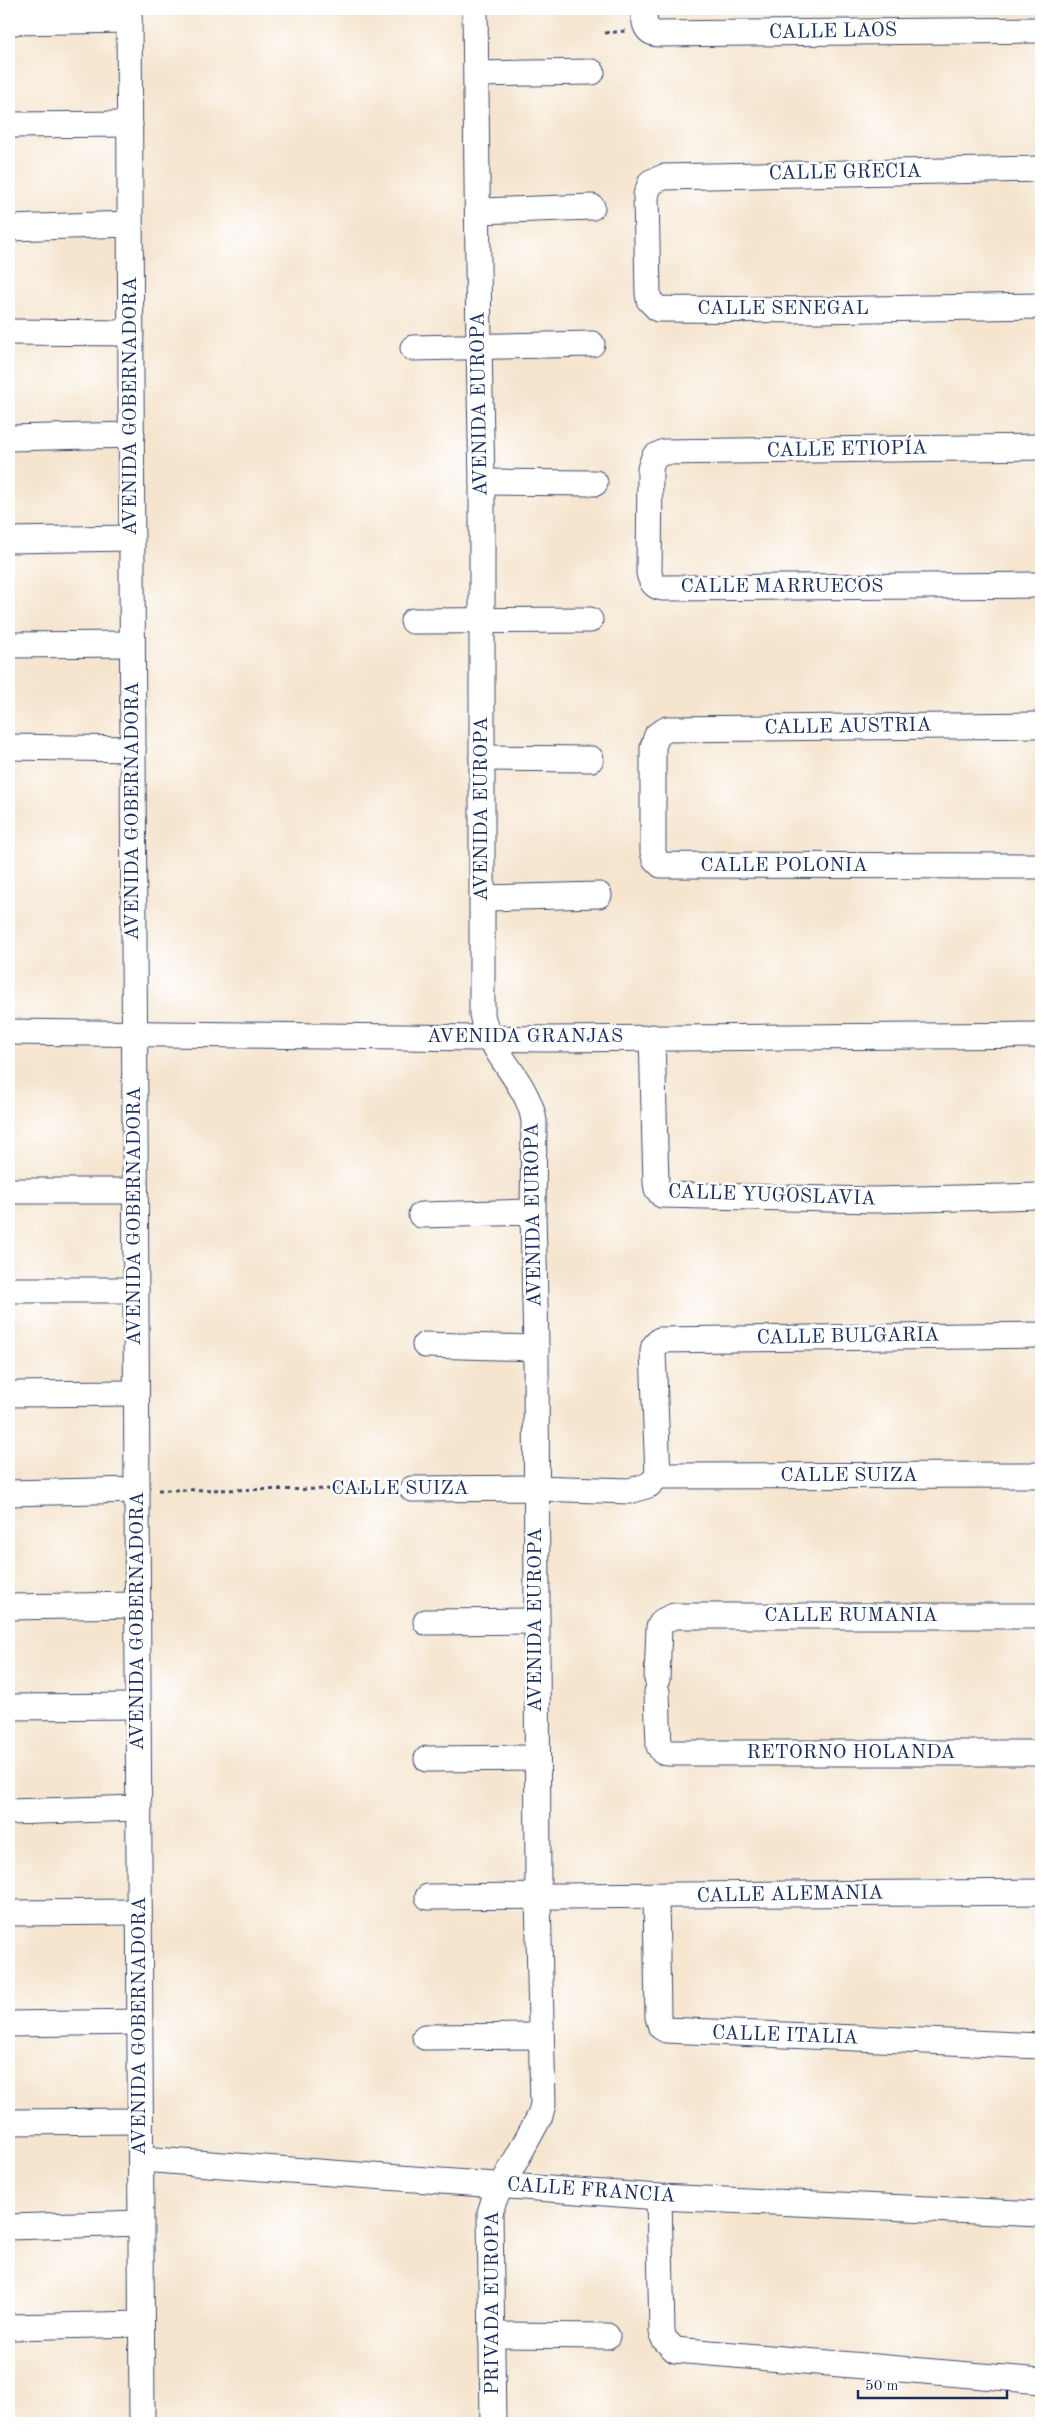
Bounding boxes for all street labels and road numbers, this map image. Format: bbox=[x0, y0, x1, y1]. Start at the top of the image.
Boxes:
street label: CALLE LAOS bbox=[769, 21, 897, 43]
street label: CALLE GRECIA bbox=[768, 162, 922, 184]
street label: AVENIDA GOBERNADORA bbox=[121, 276, 141, 536]
street label: CALLE SENEGAL bbox=[697, 299, 869, 319]
street label: AVENIDA EUROPA bbox=[468, 311, 492, 497]
street label: CALLE ETIOPÍA bbox=[767, 436, 927, 461]
street label: CALLE MARRUECOS bbox=[681, 577, 884, 597]
street label: AVENIDA GOBERNADORA bbox=[123, 681, 143, 941]
street label: CALLE AUSTRIA bbox=[764, 716, 932, 738]
street label: AVENIDA EUROPA bbox=[472, 717, 492, 901]
street label: CALLE POLONIA bbox=[700, 856, 868, 876]
street label: AVENIDA GRANJAS bbox=[427, 1027, 623, 1047]
street label: AVENIDA GOBERNADORA bbox=[125, 1086, 145, 1346]
street label: AVENIDA EUROPA bbox=[522, 1122, 546, 1308]
street label: CALLE YUGOSLAVIA bbox=[668, 1182, 876, 1210]
street label: CALLE BULGARIA bbox=[756, 1325, 940, 1349]
street label: CALLE SUIZA bbox=[780, 1466, 918, 1486]
street label: CALLE SUIZA bbox=[331, 1479, 469, 1499]
street label: AVENIDA GOBERNADORA bbox=[128, 1491, 148, 1751]
street label: AVENIDA EUROPA bbox=[526, 1528, 546, 1712]
street label: CALLE RUMANIA bbox=[764, 1606, 938, 1626]
street label: RETORNO HOLANDA bbox=[746, 1743, 956, 1763]
street label: CALLE ALEMANIA bbox=[696, 1883, 884, 1907]
street label: AVENIDA GOBERNADORA bbox=[130, 1896, 150, 2156]
street label: CALLE ITALIA bbox=[712, 2023, 858, 2049]
street label: CALLE FRANCIA bbox=[506, 2175, 676, 2207]
street label: PRIVADA EUROPA bbox=[483, 2211, 503, 2395]

